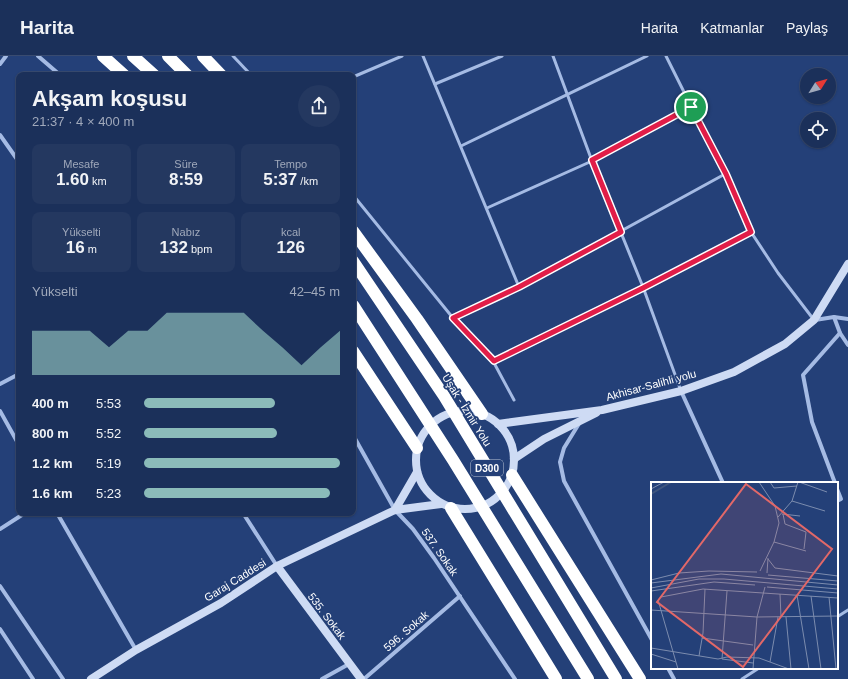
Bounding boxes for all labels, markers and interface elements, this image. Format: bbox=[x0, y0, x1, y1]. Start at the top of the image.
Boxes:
text: Harita bbox=[20, 17, 74, 38]
text: Harita bbox=[641, 20, 678, 36]
text: Katmanlar bbox=[700, 20, 764, 36]
text: Paylaş bbox=[786, 20, 828, 36]
north arrow bbox=[800, 68, 836, 104]
map controls bbox=[800, 68, 836, 148]
button: share bbox=[298, 85, 340, 127]
text: Akşam koşusu bbox=[32, 86, 187, 111]
pin bbox=[674, 90, 708, 124]
icon: arrive bbox=[680, 96, 702, 118]
button: locate bbox=[800, 112, 836, 148]
text: 21:37 · 4 × 400 m bbox=[32, 114, 134, 129]
text: Mesafe bbox=[63, 158, 99, 170]
text: Süre bbox=[174, 158, 198, 170]
text: Tempo bbox=[274, 158, 307, 170]
text: 1.60 bbox=[56, 170, 89, 189]
text: 8:59 bbox=[169, 170, 203, 189]
text: 5:37 bbox=[263, 170, 297, 189]
text: km bbox=[89, 175, 107, 187]
text: /km bbox=[297, 175, 318, 187]
text: Yükselti bbox=[62, 226, 101, 238]
text: Nabız bbox=[172, 226, 200, 238]
text: kcal bbox=[281, 226, 300, 238]
text: 16 bbox=[66, 238, 85, 257]
text: 132 bbox=[160, 238, 188, 257]
text: 126 bbox=[276, 238, 305, 257]
text: m bbox=[85, 243, 97, 255]
text: bpm bbox=[188, 243, 212, 255]
text: Yükselti bbox=[32, 284, 78, 299]
text: 42–45 m bbox=[289, 284, 340, 299]
street label: Akhisar-Salihli yolu bbox=[605, 367, 697, 403]
street label: Uşak - İzmir Yolu bbox=[440, 372, 494, 448]
text: 400 m bbox=[32, 396, 69, 411]
text: 5:53 bbox=[96, 396, 121, 411]
text: 800 m bbox=[32, 426, 69, 441]
text: 5:52 bbox=[96, 426, 121, 441]
text: 1.2 km bbox=[32, 456, 72, 471]
text: 5:19 bbox=[96, 456, 121, 471]
road number: D300 bbox=[471, 460, 503, 476]
inset map bbox=[651, 482, 838, 669]
text: 1.6 km bbox=[32, 486, 72, 501]
text: 5:23 bbox=[96, 486, 121, 501]
street label: 537. Sokak bbox=[419, 526, 461, 578]
street label: Garaj Caddesi bbox=[202, 556, 268, 604]
street label: 535. Sokak bbox=[306, 590, 349, 642]
street label: 596. Sokak bbox=[381, 608, 431, 654]

